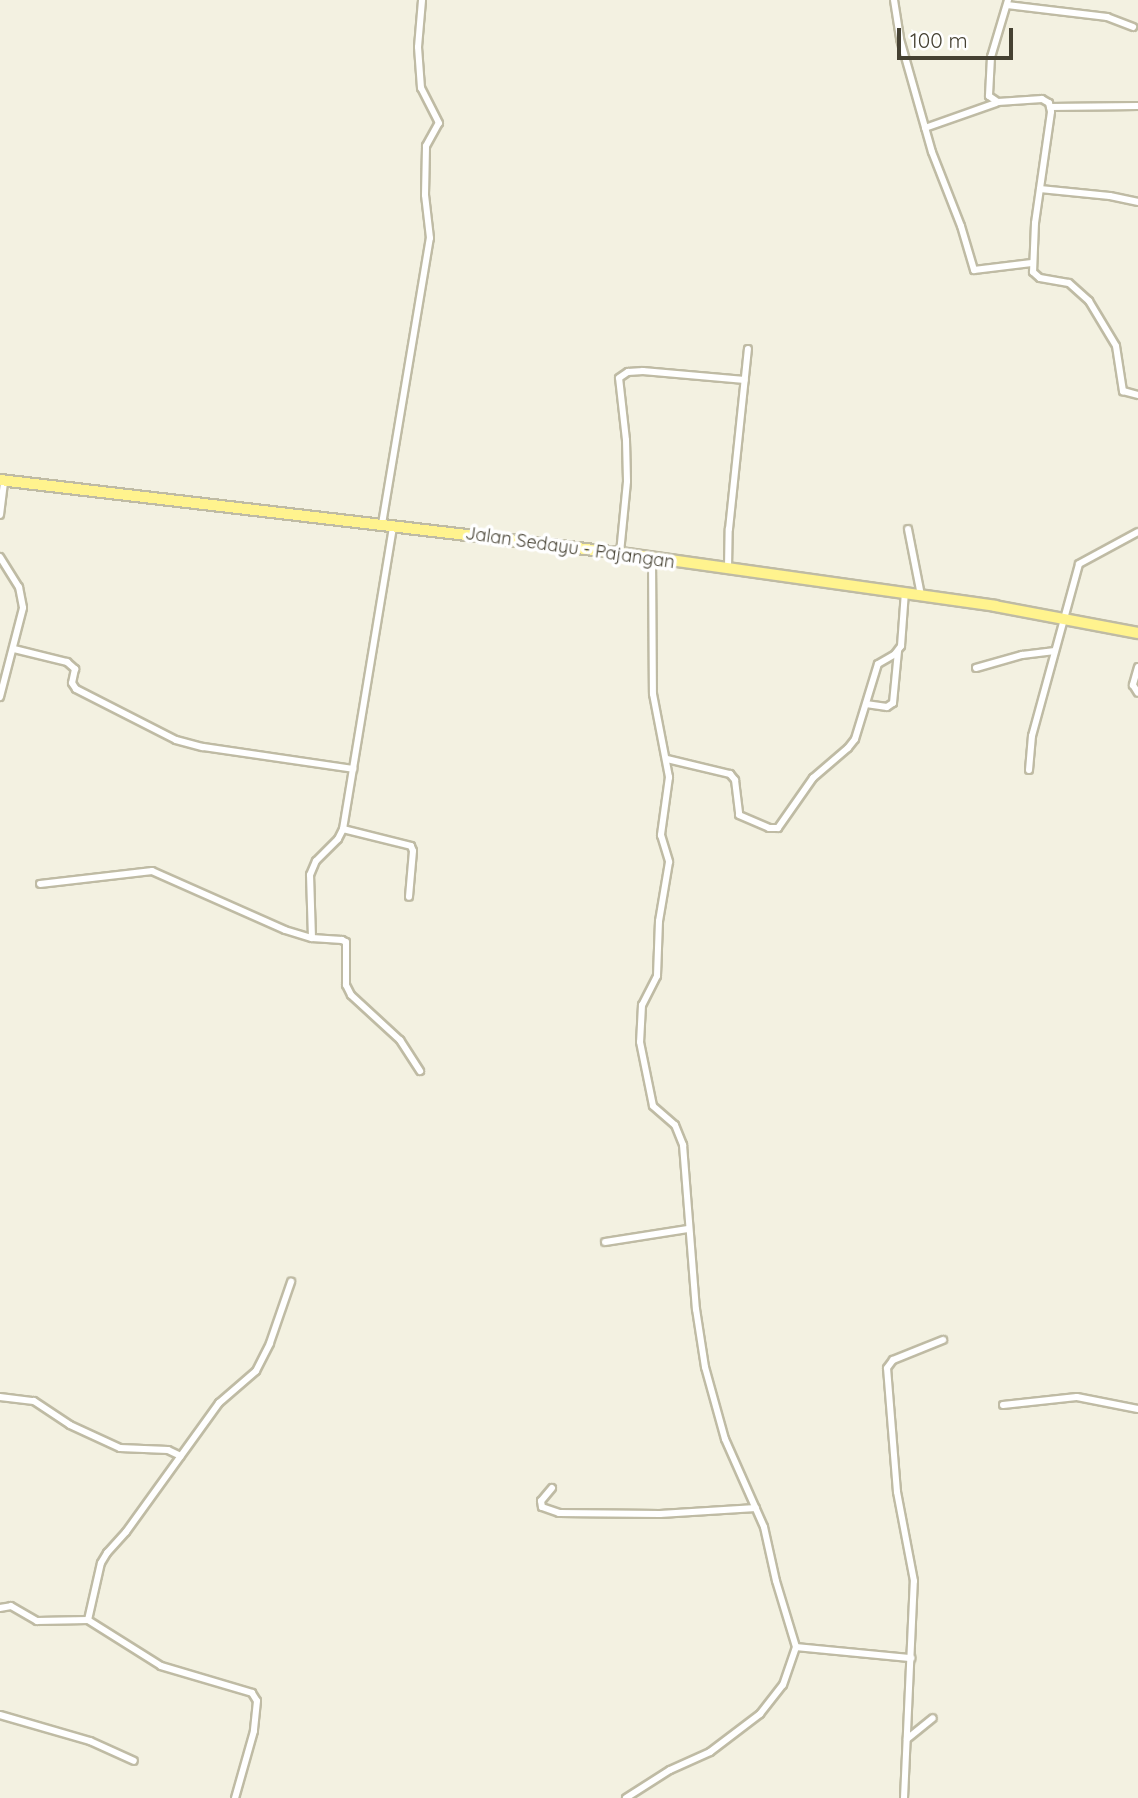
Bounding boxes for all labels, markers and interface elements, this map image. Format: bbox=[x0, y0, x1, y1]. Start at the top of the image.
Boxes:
scale bar bbox=[900, 14, 1016, 58]
text: 100 m bbox=[910, 27, 968, 53]
street label: Jalan Sedayu - Pajangan bbox=[464, 523, 676, 573]

